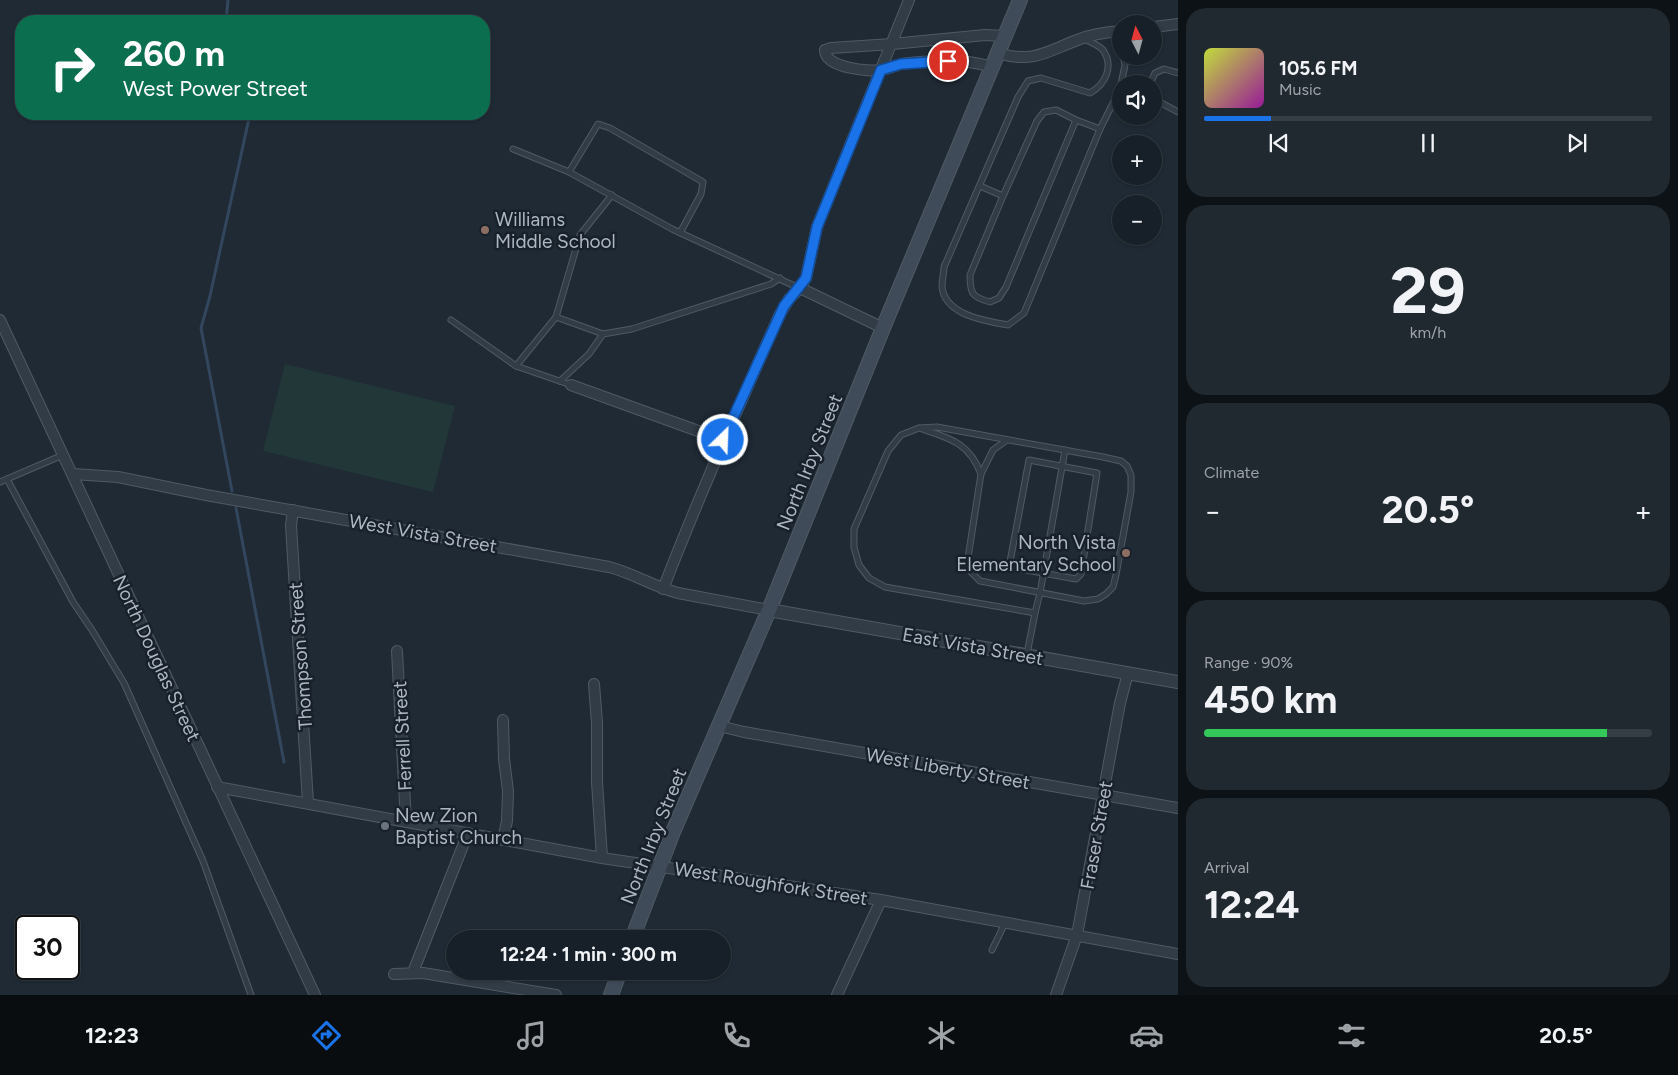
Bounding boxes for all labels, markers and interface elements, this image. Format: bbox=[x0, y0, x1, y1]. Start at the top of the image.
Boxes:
north arrow bbox=[1112, 15, 1162, 65]
map controls bbox=[1112, 15, 1162, 245]
text: 260 m bbox=[123, 33, 225, 75]
icon: right bbox=[40, 35, 105, 100]
pin bbox=[927, 40, 969, 82]
icon: arrive bbox=[934, 47, 962, 75]
text: 105.6 FM bbox=[1279, 57, 1357, 80]
text: West Power Street bbox=[123, 75, 308, 102]
button: sound bbox=[1112, 75, 1162, 125]
text: Music bbox=[1279, 80, 1321, 99]
icon: previous bbox=[1265, 129, 1293, 157]
icon: pause bbox=[1414, 129, 1442, 157]
icon: next bbox=[1563, 129, 1591, 157]
button: + bbox=[1112, 135, 1162, 185]
button: − bbox=[1112, 195, 1162, 245]
place label: Williams Middle School bbox=[495, 208, 616, 253]
marker: Williams Middle School bbox=[479, 224, 491, 236]
text: 29 bbox=[1390, 251, 1466, 329]
text: km/h bbox=[1410, 323, 1446, 342]
street label: North Irby Street bbox=[772, 391, 847, 534]
position arrow bbox=[696, 413, 748, 465]
text: Climate bbox=[1204, 463, 1259, 482]
text: 20.5° bbox=[1382, 487, 1474, 533]
text: − bbox=[1204, 494, 1221, 528]
text: + bbox=[1635, 494, 1652, 528]
street label: West Vista Street bbox=[347, 509, 499, 558]
place label: North Vista Elementary School bbox=[956, 531, 1116, 576]
marker: North Vista Elementary School bbox=[1120, 547, 1132, 559]
street label: North Douglas Street bbox=[108, 571, 205, 745]
street label: Thompson Street bbox=[284, 581, 317, 731]
street label: East Vista Street bbox=[901, 623, 1045, 670]
text: Range · 90% bbox=[1204, 653, 1293, 672]
text: 450 km bbox=[1204, 677, 1337, 723]
street label: Ferrell Street bbox=[388, 680, 417, 792]
street label: West Liberty Street bbox=[864, 743, 1032, 794]
street label: North Irby Street bbox=[616, 765, 691, 908]
street label: Fraser Street bbox=[1076, 779, 1117, 891]
place label: New Zion Baptist Church bbox=[395, 804, 522, 849]
marker: New Zion Baptist Church bbox=[379, 820, 391, 832]
street label: West Roughfork Street bbox=[673, 857, 869, 910]
text: Arrival bbox=[1204, 858, 1249, 877]
text: 12:24 bbox=[1204, 882, 1300, 928]
speed limit sign: 30 bbox=[15, 915, 80, 980]
text: 12:24 · 1 min · 300 m bbox=[500, 943, 677, 966]
icon: directions bbox=[309, 1018, 344, 1053]
icon: music bbox=[514, 1018, 549, 1053]
icon: phone bbox=[719, 1018, 754, 1053]
icon: climate bbox=[924, 1018, 959, 1053]
icon: car bbox=[1129, 1018, 1164, 1053]
icon: filters bbox=[1334, 1018, 1369, 1053]
text: 12:23 bbox=[85, 1022, 139, 1049]
text: 20.5° bbox=[1539, 1022, 1593, 1049]

